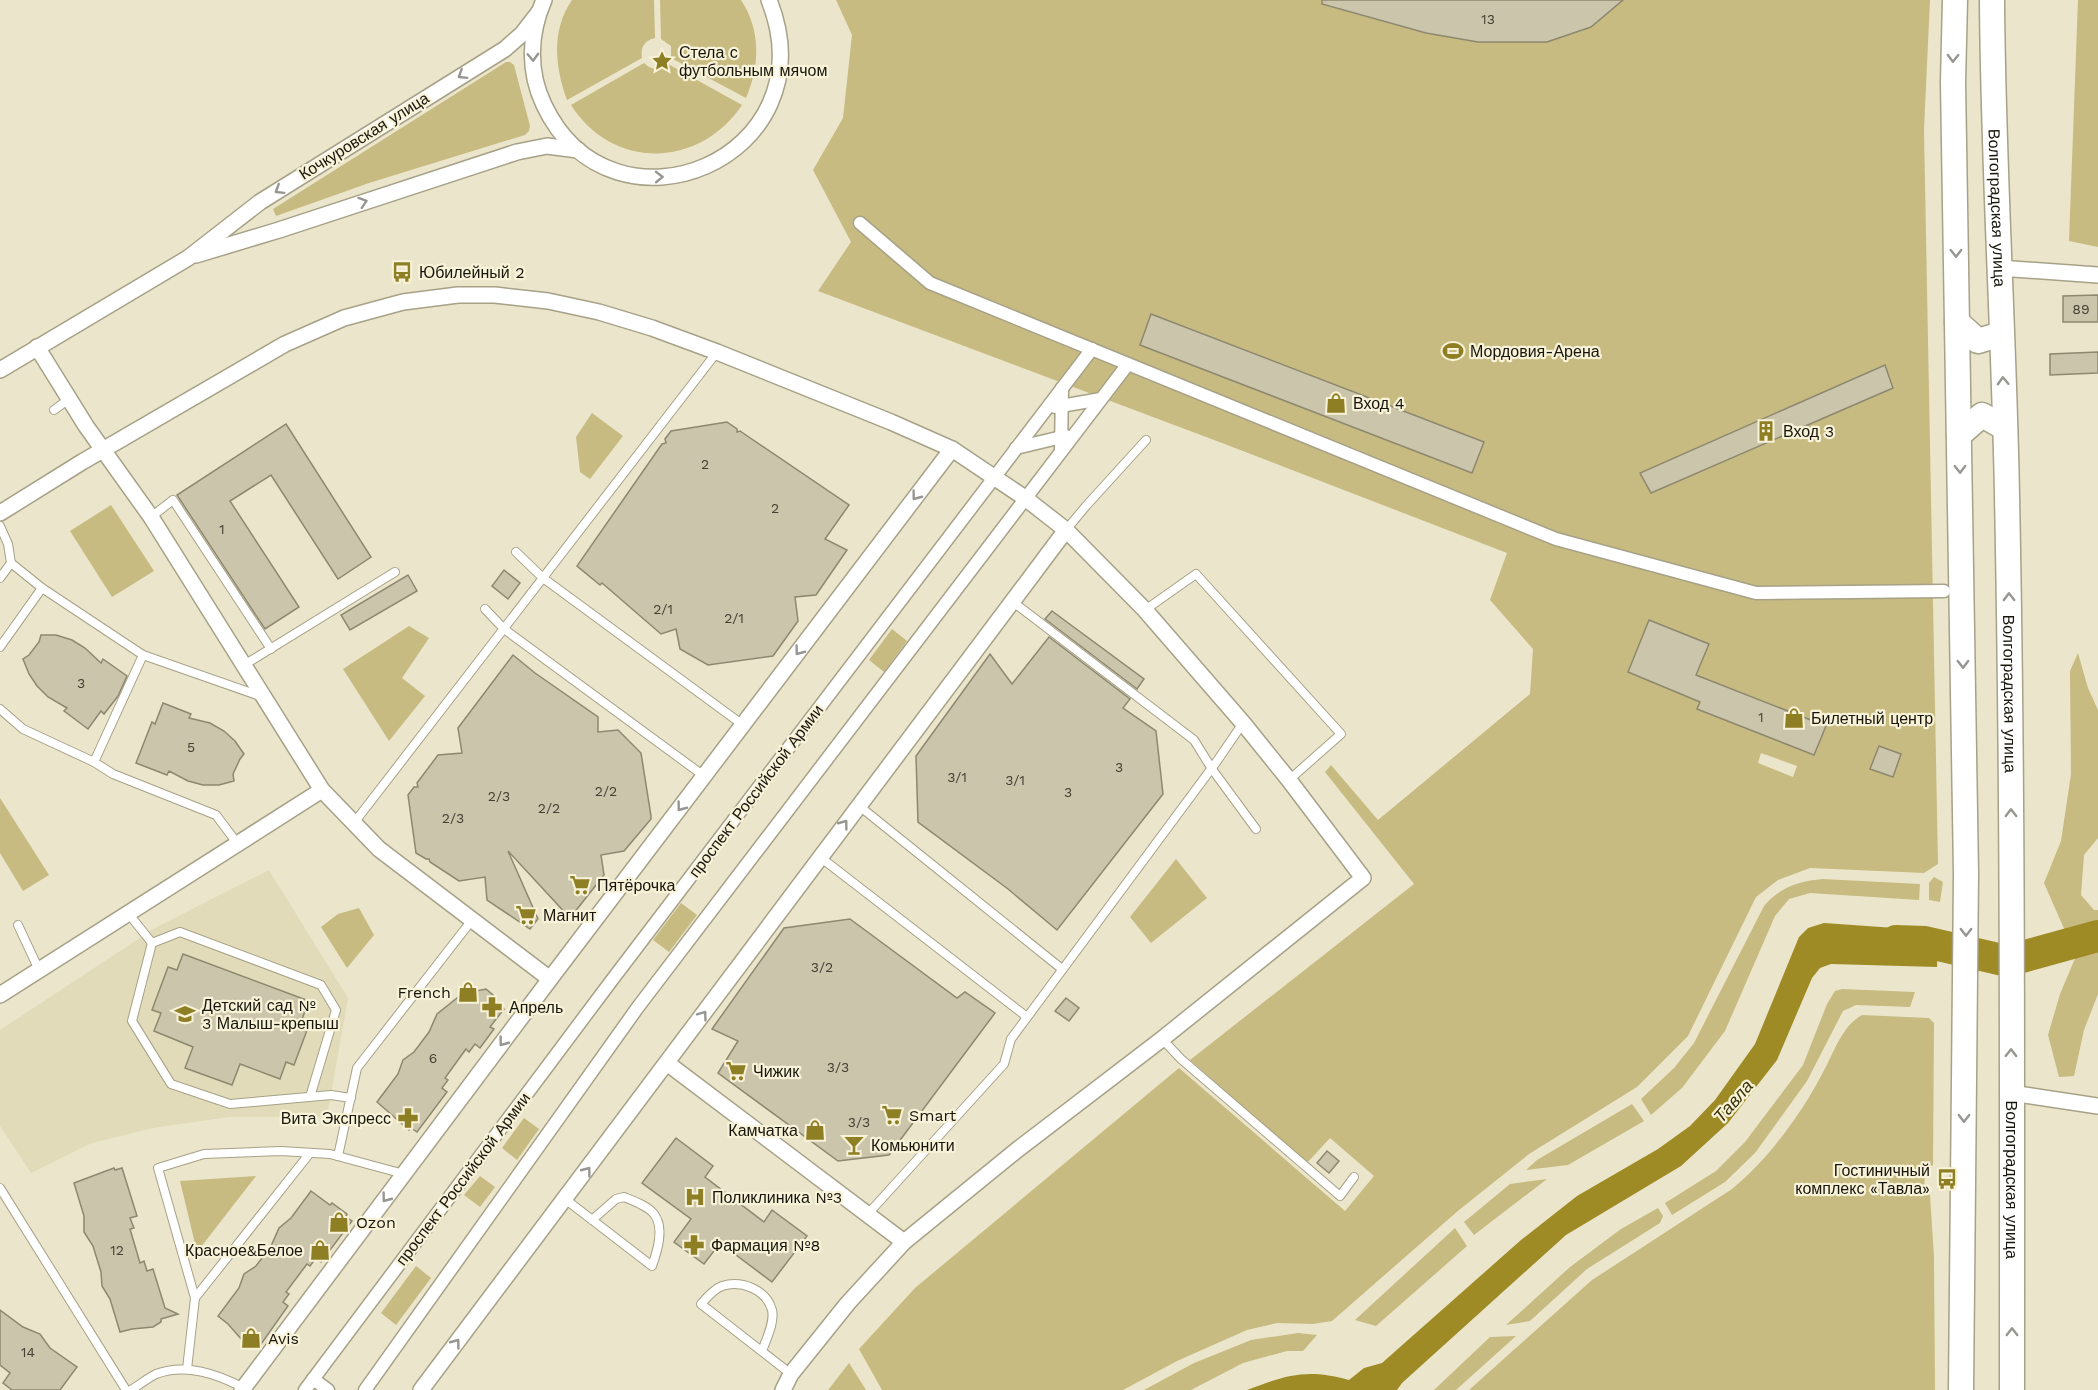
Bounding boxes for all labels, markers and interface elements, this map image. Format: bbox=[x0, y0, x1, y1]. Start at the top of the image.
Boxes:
house number: 13 bbox=[1481, 11, 1495, 27]
place label: Стела с футбольным мячом bbox=[679, 43, 827, 80]
place icon: Стела с футбольным мячом bbox=[650, 49, 674, 73]
one-way arrow bbox=[526, 52, 539, 61]
one-way arrow bbox=[1947, 54, 1960, 63]
one-way arrow bbox=[458, 68, 468, 80]
street label: Кочкуровская улица bbox=[295, 88, 433, 184]
street label: Волгоградская улица bbox=[1985, 128, 2010, 288]
one-way arrow bbox=[655, 171, 664, 183]
one-way arrow bbox=[275, 183, 286, 194]
one-way arrow bbox=[357, 197, 368, 209]
one-way arrow bbox=[1950, 249, 1962, 258]
bus stop icon: Юбилейный 2 bbox=[390, 260, 414, 284]
place label: Юбилейный 2 bbox=[419, 263, 525, 282]
house number: 89 bbox=[2072, 301, 2090, 317]
sports icon: Мордовия-Арена bbox=[1441, 339, 1465, 363]
place label: Мордовия-Арена bbox=[1470, 342, 1600, 361]
one-way arrow bbox=[1997, 376, 2009, 385]
shop icon: Вход 4 bbox=[1324, 391, 1348, 415]
place label: Вход 4 bbox=[1353, 394, 1405, 413]
building icon: Вход 3 bbox=[1754, 419, 1778, 443]
place label: Вход 3 bbox=[1783, 422, 1834, 441]
house number: 2 bbox=[701, 456, 709, 472]
one-way arrow bbox=[1953, 465, 1966, 474]
one-way arrow bbox=[913, 489, 924, 500]
house number: 2 bbox=[771, 500, 779, 516]
house number: 1 bbox=[219, 521, 225, 537]
one-way arrow bbox=[2003, 592, 2015, 601]
house number: 2/1 bbox=[653, 601, 673, 617]
house number: 2/1 bbox=[724, 610, 744, 626]
street label: Волгоградская улица bbox=[2000, 614, 2020, 773]
one-way arrow bbox=[795, 645, 806, 656]
one-way arrow bbox=[1957, 660, 1969, 669]
house number: 3 bbox=[77, 675, 85, 691]
street label: проспект Российской Армии bbox=[685, 701, 827, 881]
shop icon: Билетный центр bbox=[1782, 706, 1806, 730]
house number: 1 bbox=[1758, 709, 1764, 725]
place label: Билетный центр bbox=[1811, 709, 1933, 728]
house number: 5 bbox=[187, 739, 195, 755]
house number: 3 bbox=[1115, 759, 1123, 775]
house number: 3/1 bbox=[947, 769, 967, 785]
house number: 3/1 bbox=[1005, 772, 1025, 788]
house number: 2/2 bbox=[595, 783, 617, 799]
house number: 3 bbox=[1064, 784, 1072, 800]
house number: 2/3 bbox=[488, 788, 510, 804]
house number: 2/2 bbox=[538, 800, 560, 816]
one-way arrow bbox=[677, 800, 688, 811]
one-way arrow bbox=[2005, 808, 2017, 817]
house number: 2/3 bbox=[442, 810, 464, 826]
one-way arrow bbox=[837, 820, 848, 831]
supermarket icon: Пятёрочка bbox=[568, 873, 592, 897]
place label: Пятёрочка bbox=[597, 876, 676, 895]
supermarket icon: Магнит bbox=[514, 903, 538, 927]
place label: Магнит bbox=[543, 906, 597, 925]
one-way arrow bbox=[1960, 928, 1972, 937]
house number: 3/2 bbox=[811, 959, 833, 975]
shop icon: French bbox=[456, 980, 480, 1004]
place label: French bbox=[398, 983, 451, 1002]
pharmacy icon: Апрель bbox=[480, 995, 504, 1019]
place label: Детский сад № 3 Малыш-крепыш bbox=[202, 996, 339, 1033]
place label: Апрель bbox=[509, 998, 563, 1017]
school or university icon: Детский сад № 3 Малыш-крепыш bbox=[173, 1002, 197, 1026]
one-way arrow bbox=[696, 1010, 707, 1021]
one-way arrow bbox=[499, 1036, 510, 1047]
one-way arrow bbox=[2005, 1048, 2017, 1057]
house number: 6 bbox=[429, 1050, 437, 1066]
supermarket icon: Чижик bbox=[724, 1059, 748, 1083]
house number: 3/3 bbox=[827, 1059, 849, 1075]
place label: Чижик bbox=[753, 1062, 800, 1081]
water label: Тавла bbox=[1709, 1075, 1757, 1127]
street label: проспект Российской Армии bbox=[392, 1089, 534, 1269]
street label: Волгоградская улица bbox=[2003, 1101, 2022, 1259]
supermarket icon: Smart bbox=[880, 1103, 904, 1127]
pharmacy icon: Вита Экспресс bbox=[396, 1106, 420, 1130]
place label: Smart bbox=[909, 1106, 957, 1125]
place label: Вита Экспресс bbox=[281, 1109, 391, 1128]
house number: 3/3 bbox=[848, 1114, 870, 1130]
one-way arrow bbox=[1958, 1114, 1970, 1123]
shop icon: Камчатка bbox=[803, 1118, 827, 1142]
place label: Камчатка bbox=[728, 1121, 798, 1140]
bar icon: Комьюнити bbox=[842, 1133, 866, 1157]
place label: Комьюнити bbox=[871, 1136, 955, 1155]
place label: Гостиничный комплекс «Тавла» bbox=[1795, 1161, 1930, 1198]
one-way arrow bbox=[579, 1167, 590, 1178]
bus stop icon: Гостиничный комплекс «Тавла» bbox=[1935, 1167, 1959, 1191]
hospital icon: Поликлиника №3 bbox=[683, 1185, 707, 1209]
place label: Поликлиника №3 bbox=[712, 1188, 842, 1207]
one-way arrow bbox=[382, 1192, 393, 1203]
shop icon: Ozon bbox=[327, 1210, 351, 1234]
place label: Ozon bbox=[356, 1213, 396, 1232]
pharmacy icon: Фармация №8 bbox=[682, 1233, 706, 1257]
place label: Фармация №8 bbox=[711, 1236, 820, 1255]
shop icon: Красное&Белое bbox=[308, 1238, 332, 1262]
place label: Красное&Белое bbox=[185, 1241, 303, 1260]
house number: 12 bbox=[110, 1242, 124, 1258]
shop icon: Avis bbox=[239, 1326, 263, 1350]
one-way arrow bbox=[2006, 1327, 2018, 1336]
place label: Avis bbox=[268, 1329, 299, 1348]
one-way arrow bbox=[449, 1339, 460, 1350]
house number: 14 bbox=[21, 1344, 35, 1360]

